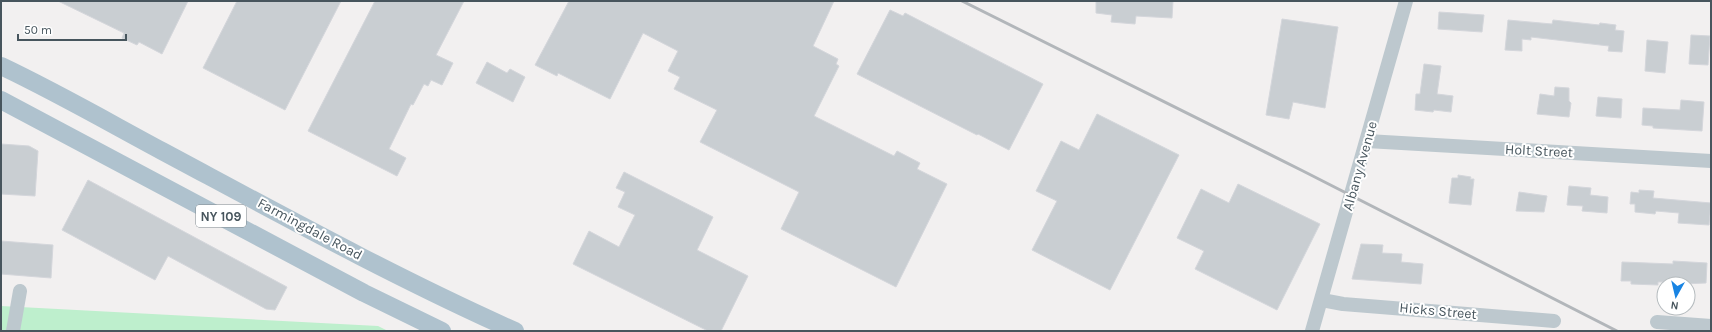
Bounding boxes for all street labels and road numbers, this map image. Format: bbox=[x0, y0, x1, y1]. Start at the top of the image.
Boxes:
street label: Albany Avenue bbox=[1339, 119, 1381, 213]
street label: Holt Street bbox=[1505, 141, 1573, 161]
street label: Farmingdale Road bbox=[255, 194, 365, 264]
road number: NY 109 bbox=[196, 205, 246, 227]
street label: Hicks Street bbox=[1399, 299, 1477, 323]

